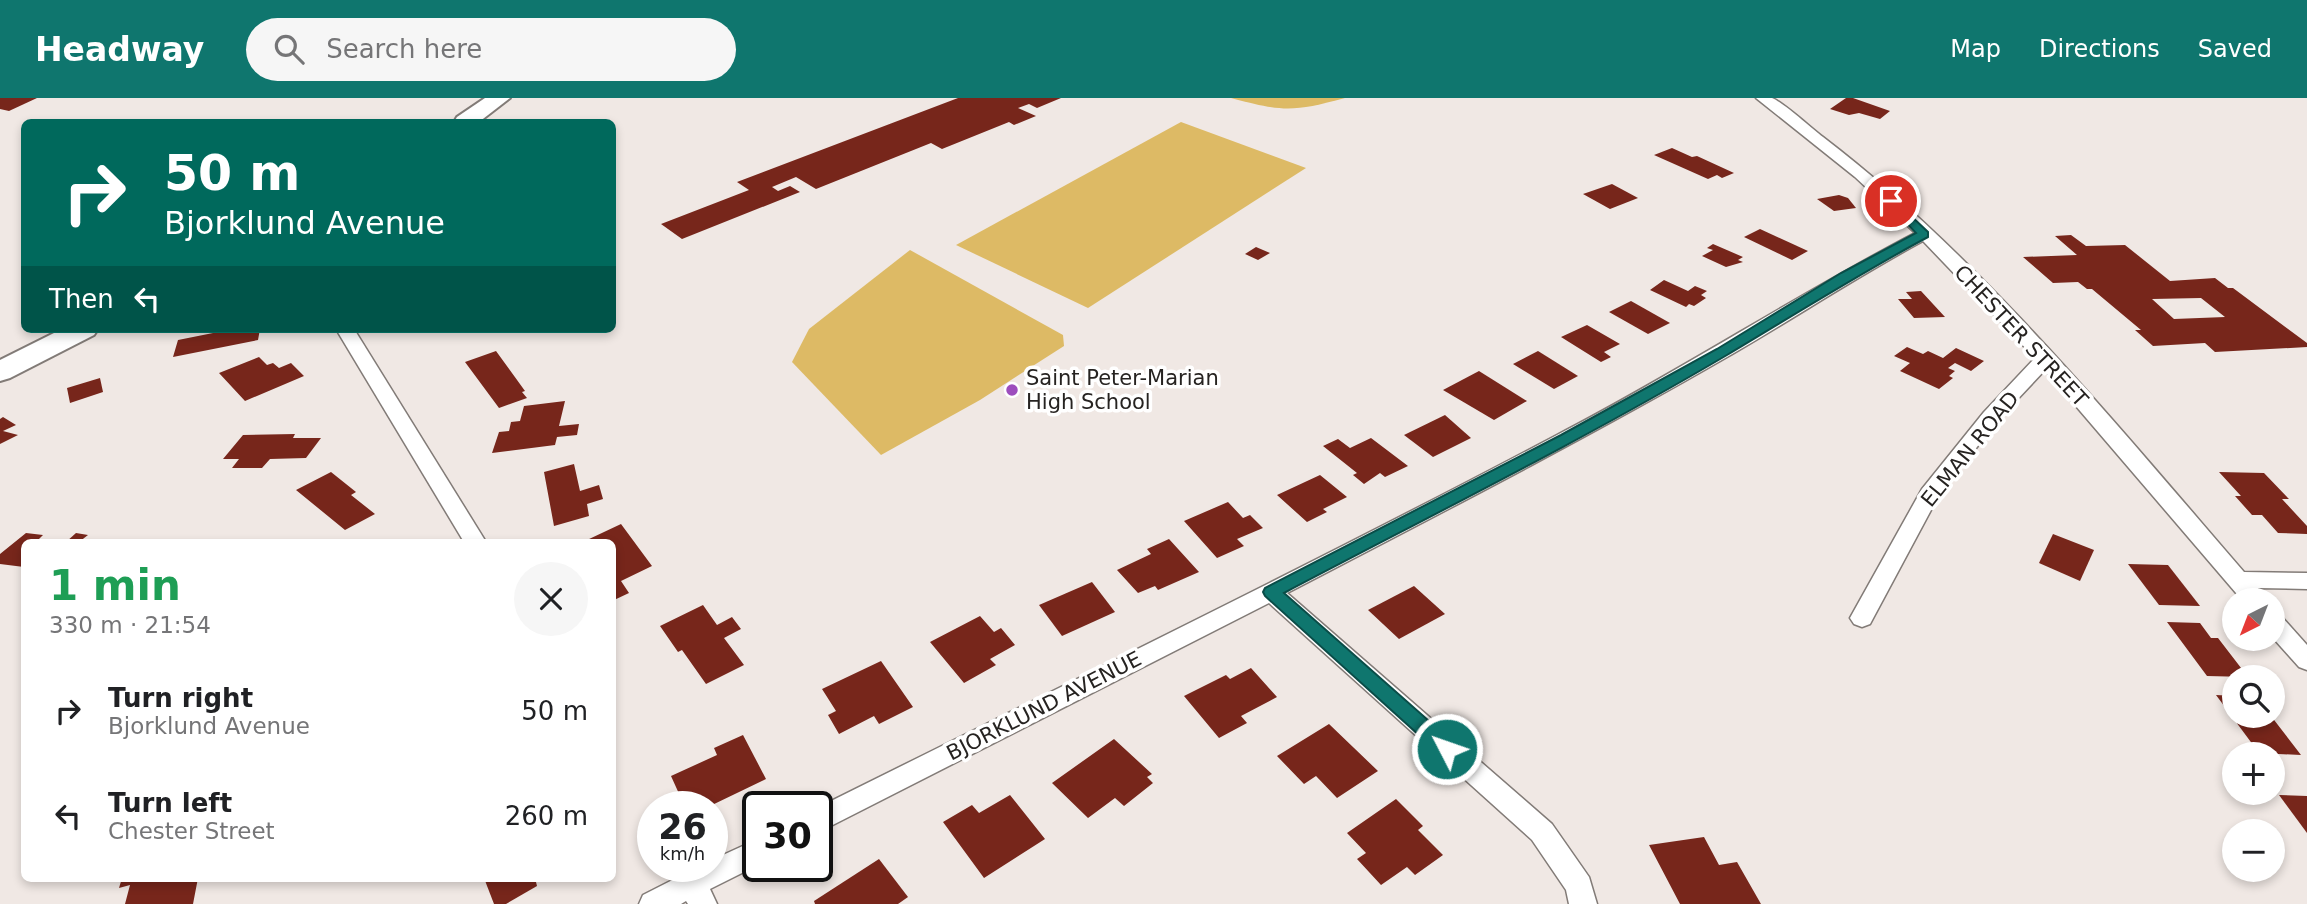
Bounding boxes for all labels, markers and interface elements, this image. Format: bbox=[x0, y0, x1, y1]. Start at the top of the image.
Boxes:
search box bbox=[246, 18, 736, 81]
text: Headway bbox=[35, 30, 204, 69]
icon: search bbox=[270, 30, 308, 68]
text: Search here bbox=[326, 34, 482, 64]
text: Map bbox=[1950, 35, 2001, 63]
text: Directions bbox=[2039, 35, 2160, 63]
text: Saved bbox=[2198, 35, 2272, 63]
text: 50 m bbox=[164, 145, 300, 202]
icon: right bbox=[49, 147, 140, 238]
pin bbox=[1861, 171, 1921, 231]
icon: arrive bbox=[1872, 182, 1910, 220]
text: Bjorklund Avenue bbox=[164, 204, 445, 242]
street label: CHESTER STREET bbox=[1949, 260, 2093, 412]
icon: left bbox=[128, 280, 166, 318]
text: Then bbox=[49, 284, 114, 314]
place label: Saint Peter-Marian High School bbox=[1026, 366, 1219, 414]
marker: Saint Peter-Marian High School bbox=[1004, 382, 1020, 398]
street label: ELMAN ROAD bbox=[1916, 387, 2024, 511]
text: 1 min bbox=[49, 561, 181, 610]
button: close bbox=[514, 562, 588, 636]
north arrow bbox=[2222, 588, 2286, 651]
map controls bbox=[2222, 588, 2285, 882]
text: 330 m · 21:54 bbox=[49, 612, 211, 638]
street label: BJORKLUND AVENUE bbox=[943, 646, 1145, 766]
button: search bbox=[2222, 665, 2285, 728]
text: Turn right bbox=[108, 683, 253, 713]
icon: right bbox=[49, 692, 87, 730]
text: 50 m bbox=[521, 696, 588, 726]
position arrow bbox=[1410, 712, 1484, 786]
text: Bjorklund Avenue bbox=[108, 713, 310, 739]
button: + bbox=[2222, 742, 2285, 805]
text: Turn left bbox=[108, 788, 232, 818]
speed limit sign: 30 bbox=[742, 791, 833, 882]
icon: left bbox=[49, 797, 87, 835]
text: 260 m bbox=[505, 801, 588, 831]
text: 26 bbox=[658, 807, 707, 847]
text: Chester Street bbox=[108, 818, 275, 844]
button: − bbox=[2222, 819, 2285, 882]
text: km/h bbox=[660, 843, 705, 864]

